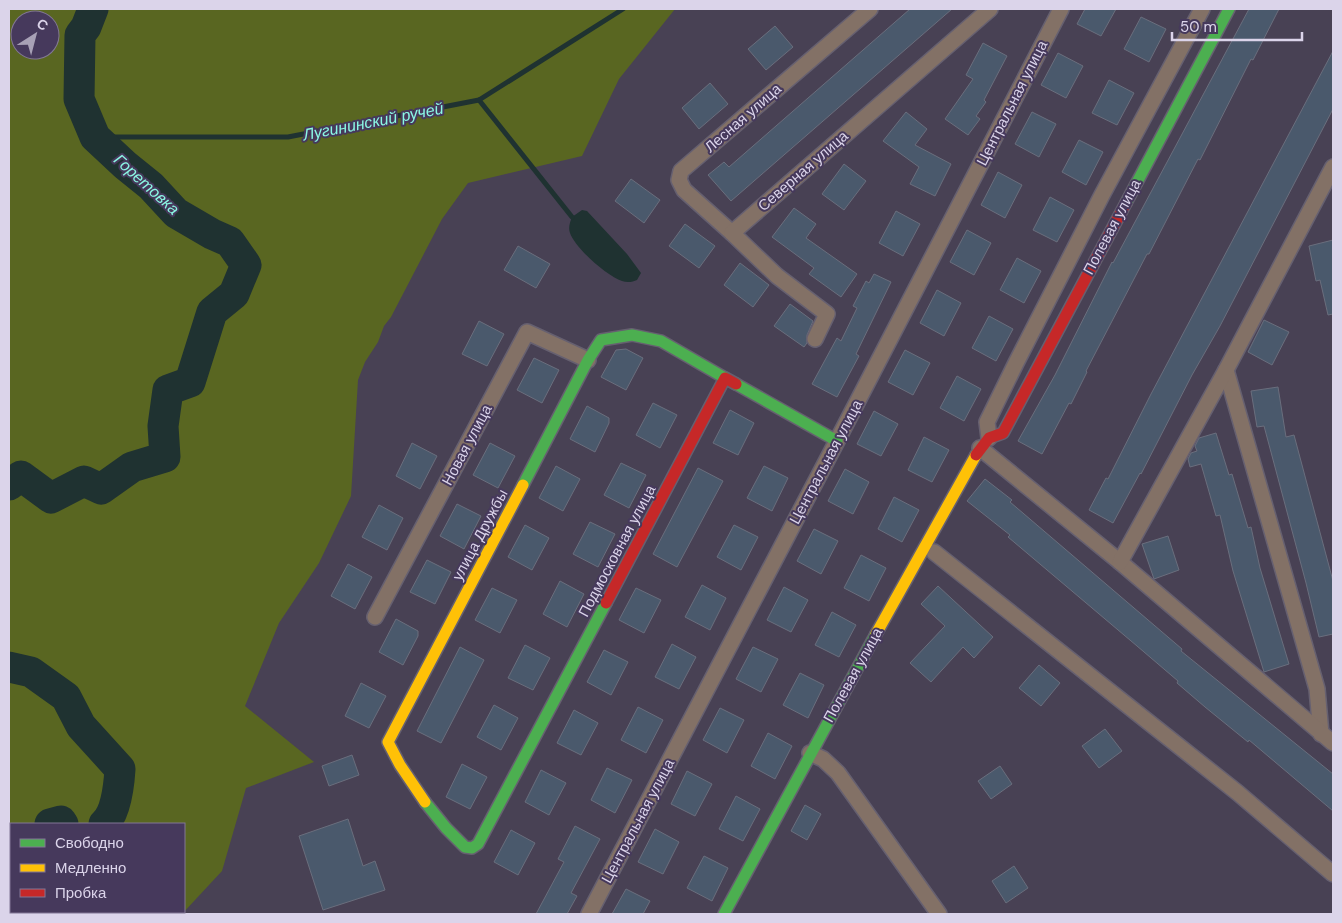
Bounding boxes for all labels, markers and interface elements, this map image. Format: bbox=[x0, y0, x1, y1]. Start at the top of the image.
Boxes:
north arrow bbox=[10, 10, 60, 60]
scale bar bbox=[1172, 10, 1302, 42]
text: С bbox=[33, 14, 52, 35]
text: 50 m bbox=[1180, 17, 1217, 37]
street label: Центральная улица bbox=[972, 36, 1052, 169]
street label: Лесная улица bbox=[700, 79, 786, 157]
water label: Лугининский ручей bbox=[300, 98, 445, 146]
street label: Северная улица bbox=[754, 126, 853, 216]
water label: Горетовка bbox=[109, 149, 184, 219]
street label: Полевая улица bbox=[1078, 175, 1146, 278]
street label: Центральная улица bbox=[785, 396, 867, 528]
street label: Новая улица bbox=[437, 401, 497, 489]
street label: Подмосковная улица bbox=[574, 481, 661, 620]
street label: улица Дружбы bbox=[448, 486, 512, 584]
street label: Полевая улица bbox=[819, 623, 888, 726]
street label: Центральная улица bbox=[597, 755, 679, 887]
legend bbox=[10, 823, 185, 913]
text: Свободно bbox=[55, 833, 124, 853]
text: Медленно bbox=[55, 858, 126, 878]
text: Пробка bbox=[55, 883, 107, 903]

